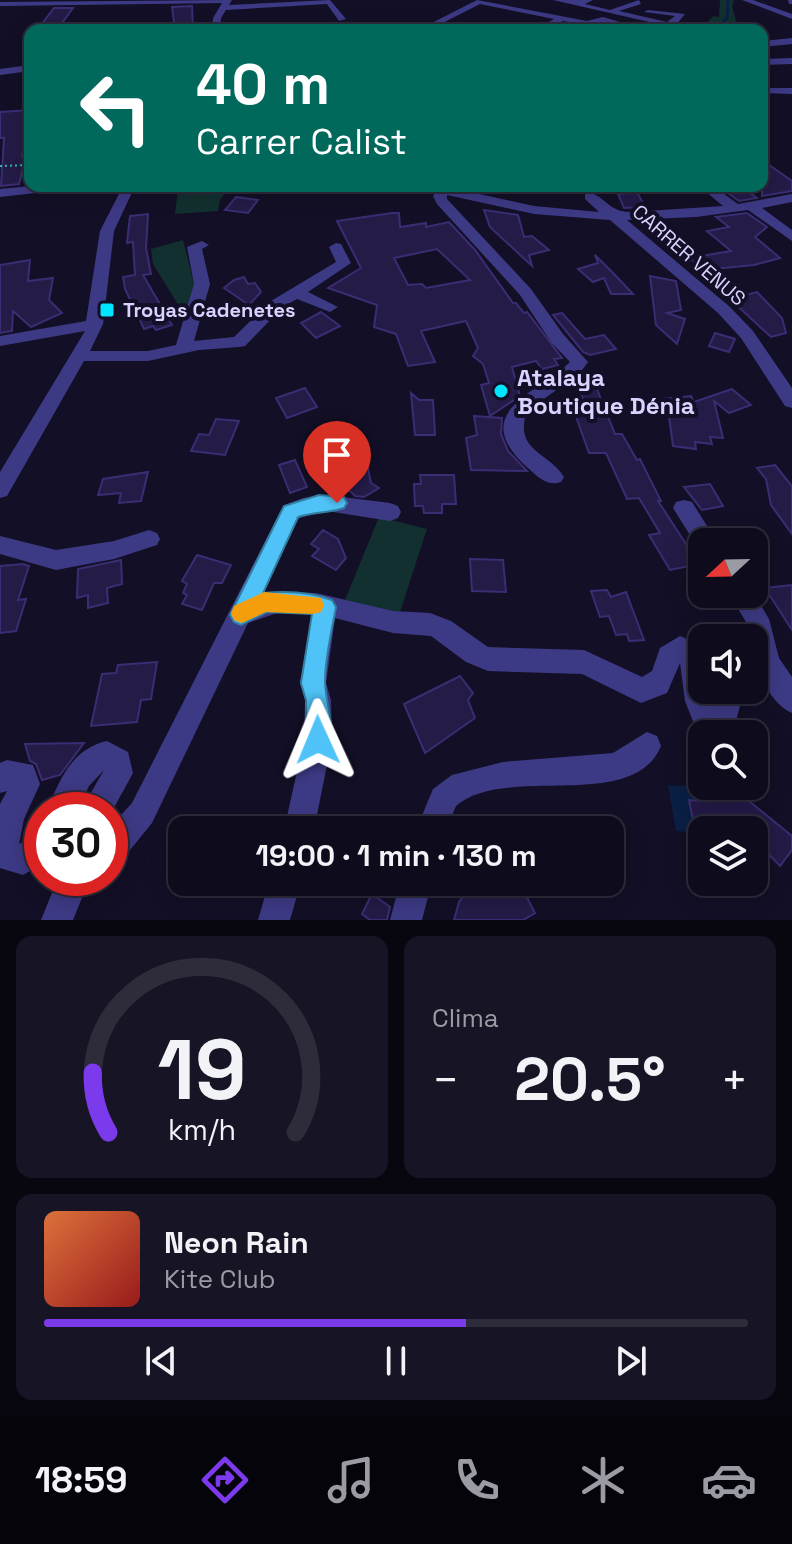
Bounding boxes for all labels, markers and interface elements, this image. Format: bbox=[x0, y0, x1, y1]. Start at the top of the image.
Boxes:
text: 40 m bbox=[196, 49, 330, 120]
icon: left bbox=[64, 56, 168, 160]
text: Carrer Calist bbox=[196, 119, 407, 165]
street label: CARRER VENUS bbox=[627, 199, 751, 311]
place label: Troyas Cadenetes bbox=[123, 297, 295, 323]
marker: Troyas Cadenetes bbox=[98, 301, 116, 319]
place label: Atalaya Boutique Dénia bbox=[517, 362, 695, 421]
marker: Atalaya Boutique Dénia bbox=[492, 382, 510, 400]
pin bbox=[303, 421, 371, 503]
icon: arrive bbox=[315, 433, 359, 477]
north arrow bbox=[688, 528, 768, 608]
map controls bbox=[688, 528, 768, 896]
button: sound bbox=[688, 624, 768, 704]
position arrow bbox=[276, 698, 360, 782]
button: search bbox=[688, 720, 768, 800]
speed limit sign: 30 bbox=[24, 792, 128, 896]
button: layers bbox=[688, 816, 768, 896]
text: 19:00 · 1 min · 130 m bbox=[255, 836, 537, 875]
text: Clima bbox=[432, 1001, 499, 1035]
text: 19 bbox=[157, 1017, 247, 1123]
text: 20.5° bbox=[514, 1041, 666, 1118]
text: − bbox=[432, 1052, 459, 1108]
text: + bbox=[721, 1052, 748, 1108]
text: km/h bbox=[168, 1112, 236, 1148]
text: Neon Rain bbox=[164, 1223, 309, 1262]
text: Kite Club bbox=[164, 1262, 276, 1296]
icon: previous bbox=[139, 1339, 183, 1383]
icon: pause bbox=[374, 1339, 418, 1383]
icon: next bbox=[609, 1339, 653, 1383]
icon: directions bbox=[197, 1452, 253, 1508]
icon: music bbox=[323, 1452, 379, 1508]
icon: phone bbox=[449, 1452, 505, 1508]
icon: climate bbox=[575, 1452, 631, 1508]
icon: car bbox=[701, 1452, 757, 1508]
text: 18:59 bbox=[35, 1457, 127, 1503]

